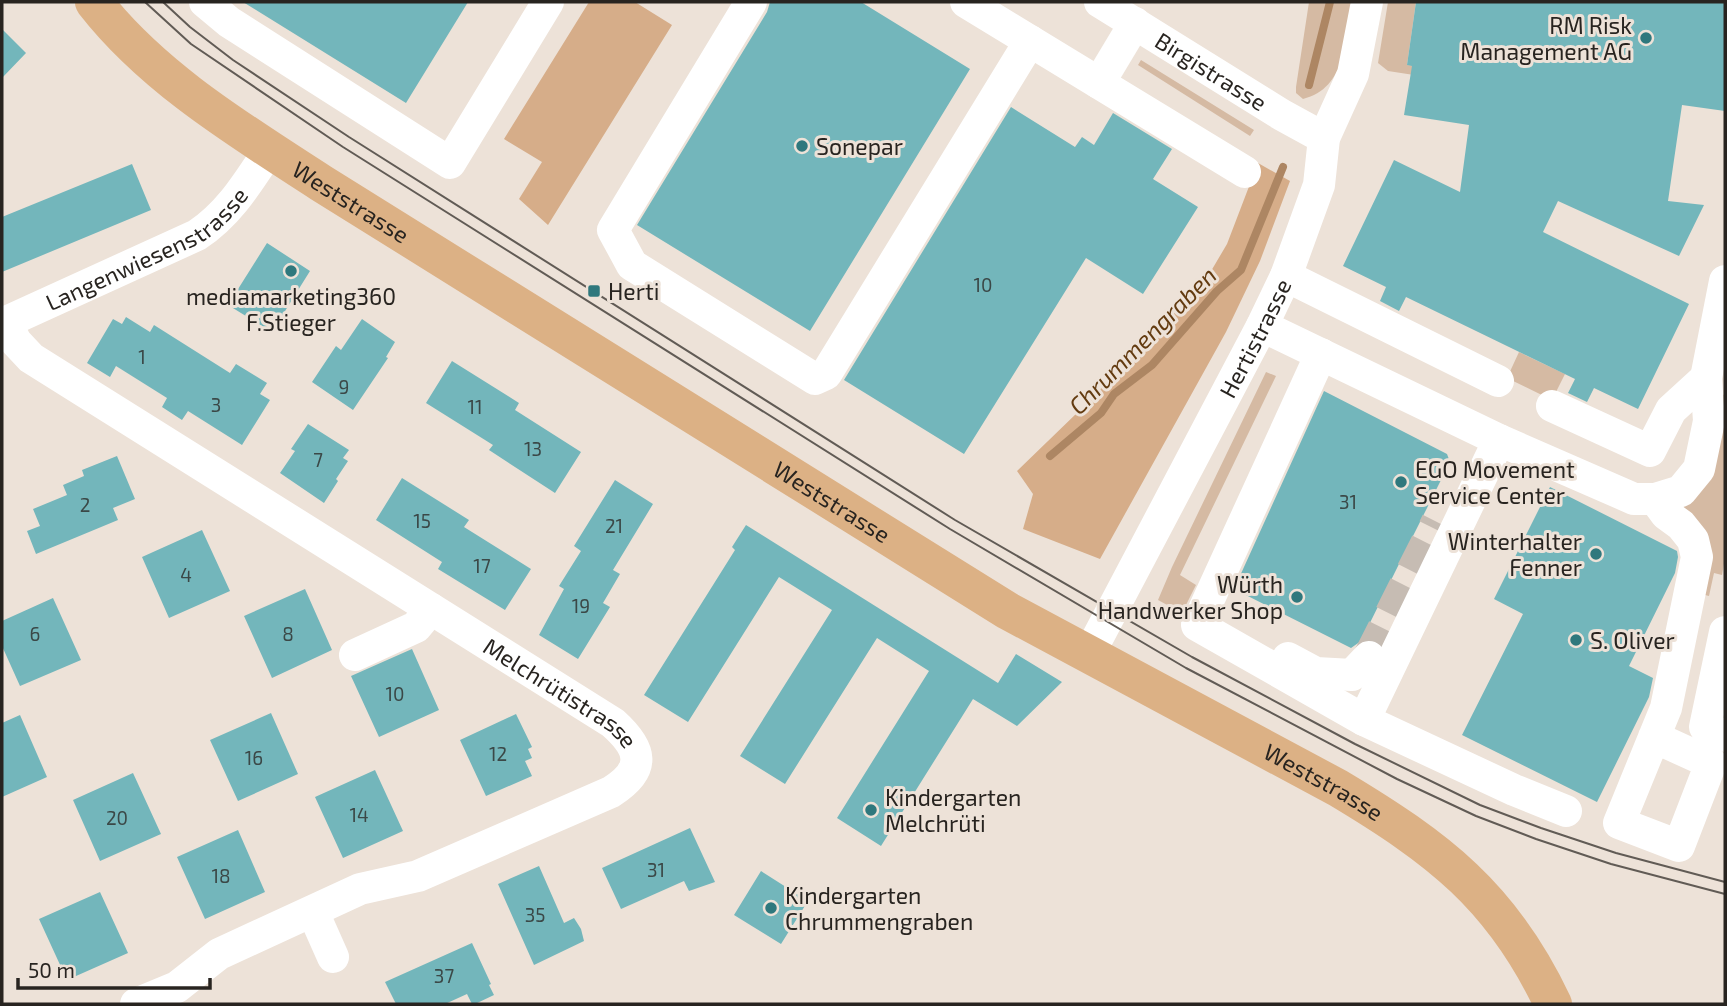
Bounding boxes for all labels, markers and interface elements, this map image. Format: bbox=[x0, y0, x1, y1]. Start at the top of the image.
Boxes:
place label: RM Risk Management AG bbox=[1460, 11, 1632, 65]
street label: Birgistrasse bbox=[1150, 26, 1272, 116]
marker: RM Risk Management AG bbox=[1638, 30, 1654, 46]
place label: Sonepar bbox=[816, 132, 903, 160]
marker: Sonepar bbox=[794, 138, 810, 154]
street label: Weststrasse bbox=[288, 155, 414, 248]
street label: Langenwiesenstrasse bbox=[41, 182, 253, 316]
water label: Chrummengraben bbox=[1062, 260, 1222, 420]
marker: mediamarketing360 F.Stieger bbox=[283, 263, 299, 279]
house number: 10 bbox=[973, 273, 993, 296]
street label: Hertistrasse bbox=[1213, 274, 1297, 402]
place label: Herti bbox=[608, 277, 659, 305]
place label: mediamarketing360 F.Stieger bbox=[186, 282, 396, 336]
marker: Herti bbox=[586, 283, 602, 299]
house number: 1 bbox=[138, 345, 146, 368]
house number: 9 bbox=[339, 375, 349, 398]
house number: 3 bbox=[211, 393, 221, 416]
house number: 11 bbox=[467, 395, 483, 418]
house number: 13 bbox=[524, 437, 542, 460]
house number: 7 bbox=[313, 448, 323, 471]
street label: Weststrasse bbox=[769, 455, 896, 548]
place label: EGO Movement Service Center bbox=[1415, 455, 1575, 509]
marker: EGO Movement Service Center bbox=[1393, 474, 1409, 490]
house number: 31 bbox=[1339, 490, 1357, 513]
house number: 2 bbox=[80, 493, 90, 516]
house number: 15 bbox=[413, 509, 431, 532]
house number: 21 bbox=[605, 514, 623, 537]
place label: Winterhalter Fenner bbox=[1448, 527, 1582, 581]
marker: Winterhalter Fenner bbox=[1588, 546, 1604, 562]
house number: 17 bbox=[473, 554, 491, 577]
house number: 4 bbox=[180, 563, 192, 586]
place label: Würth Handwerker Shop bbox=[1098, 570, 1283, 624]
marker: Würth Handwerker Shop bbox=[1289, 589, 1305, 605]
house number: 19 bbox=[572, 594, 590, 617]
house number: 6 bbox=[30, 622, 40, 645]
house number: 8 bbox=[282, 622, 294, 645]
place label: S. Oliver bbox=[1590, 626, 1675, 654]
street label: Melchrütistrasse bbox=[479, 632, 644, 753]
marker: S. Oliver bbox=[1568, 632, 1584, 648]
house number: 10 bbox=[385, 682, 405, 705]
street label: Weststrasse bbox=[1259, 737, 1388, 826]
house number: 12 bbox=[489, 742, 507, 765]
house number: 16 bbox=[245, 746, 263, 769]
place label: Kindergarten Melchrüti bbox=[885, 783, 1021, 837]
marker: Kindergarten Melchrüti bbox=[863, 802, 879, 818]
house number: 14 bbox=[349, 803, 369, 826]
house number: 20 bbox=[106, 806, 128, 829]
house number: 31 bbox=[647, 858, 665, 881]
house number: 18 bbox=[211, 864, 231, 887]
place label: Kindergarten Chrummengraben bbox=[785, 881, 973, 935]
marker: Kindergarten Chrummengraben bbox=[763, 900, 779, 916]
house number: 35 bbox=[525, 903, 545, 926]
scale bar bbox=[18, 946, 210, 990]
text: 50 m bbox=[28, 957, 75, 982]
house number: 37 bbox=[434, 964, 454, 987]

